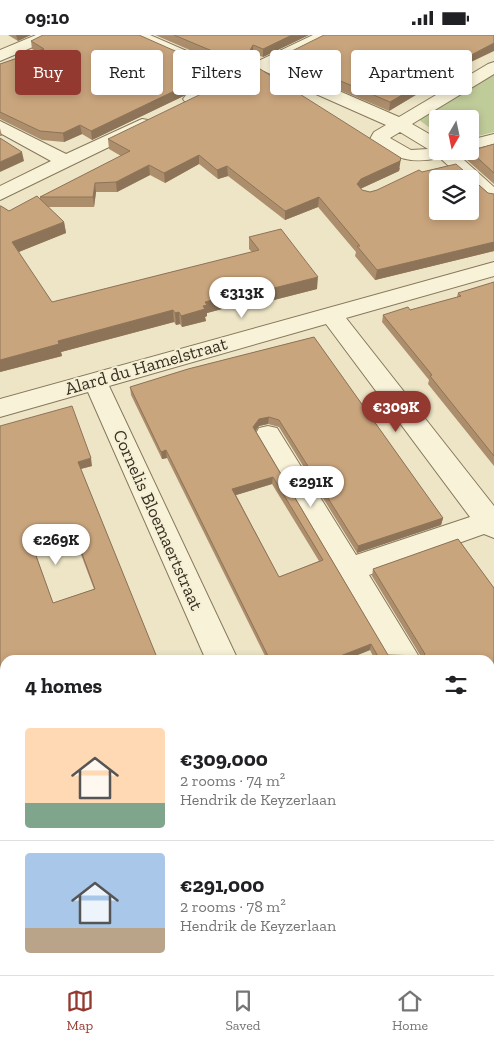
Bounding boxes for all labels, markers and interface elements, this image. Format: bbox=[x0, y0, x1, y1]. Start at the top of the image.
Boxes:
text: 09:10 bbox=[25, 6, 69, 29]
chip: Buy bbox=[15, 50, 81, 95]
chip: Rent bbox=[91, 50, 163, 95]
chip: Filters bbox=[173, 50, 260, 95]
chip: New bbox=[270, 50, 341, 95]
chip: Apartment bbox=[351, 50, 472, 95]
north arrow bbox=[429, 110, 479, 160]
map controls bbox=[429, 110, 479, 220]
button: layers bbox=[429, 170, 479, 220]
pin: €313K bbox=[207, 277, 277, 319]
text: €313K bbox=[220, 283, 264, 302]
street label: Alard du Hamelstraat bbox=[62, 332, 230, 400]
pin: €309K bbox=[361, 391, 431, 433]
text: €309K bbox=[373, 397, 419, 416]
street label: Cornelis Bloemaertstraat bbox=[108, 426, 208, 614]
pin: €291K bbox=[276, 465, 346, 508]
text: €291K bbox=[289, 472, 333, 491]
pin: €269K bbox=[21, 523, 91, 566]
text: €269K bbox=[33, 530, 79, 549]
icon: filters bbox=[442, 671, 470, 699]
text: 4 homes bbox=[25, 673, 102, 698]
text: €309,000 bbox=[180, 746, 268, 771]
icon: home bbox=[65, 748, 125, 808]
text: 2 rooms · 74 m² bbox=[180, 771, 285, 790]
text: Hendrik de Keyzerlaan bbox=[180, 790, 336, 809]
text: €291,000 bbox=[180, 872, 264, 897]
icon: home bbox=[65, 873, 125, 933]
text: 2 rooms · 78 m² bbox=[180, 897, 286, 916]
text: Hendrik de Keyzerlaan bbox=[180, 916, 336, 935]
tab: Map bbox=[66, 987, 94, 1034]
tab: Saved bbox=[225, 987, 260, 1034]
tab: Home bbox=[392, 987, 428, 1034]

